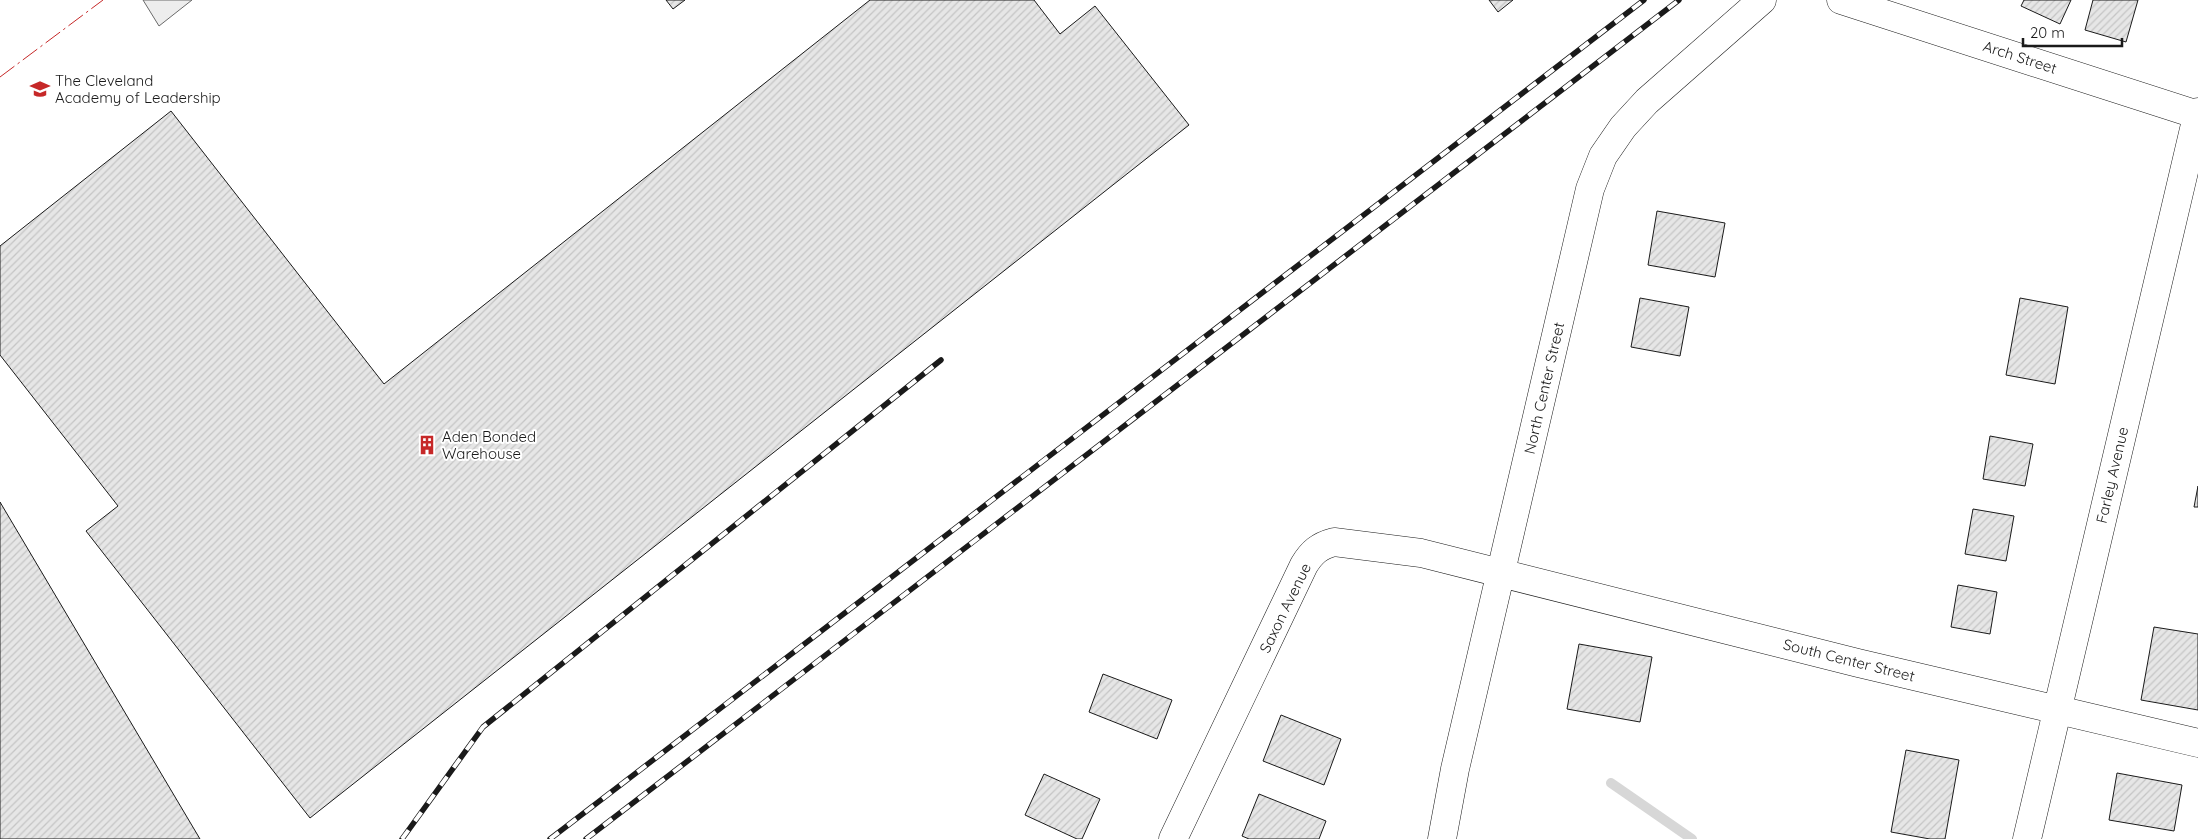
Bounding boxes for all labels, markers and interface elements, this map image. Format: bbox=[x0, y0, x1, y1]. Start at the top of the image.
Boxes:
scale bar bbox=[2023, 15, 2122, 47]
text: 20 m bbox=[2030, 23, 2065, 42]
street label: Arch Street bbox=[1981, 36, 2059, 78]
place label: The Cleveland Academy of Leadership bbox=[55, 71, 221, 107]
school or university icon: The Cleveland Academy of Leadership bbox=[29, 78, 51, 100]
street label: North Center Street bbox=[1520, 320, 1568, 456]
street label: Farley Avenue bbox=[2092, 425, 2132, 525]
place label: Aden Bonded Warehouse bbox=[442, 427, 536, 463]
building icon: Aden Bonded Warehouse bbox=[416, 434, 438, 456]
street label: Saxon Avenue bbox=[1255, 560, 1315, 656]
street label: South Center Street bbox=[1781, 634, 1917, 686]

